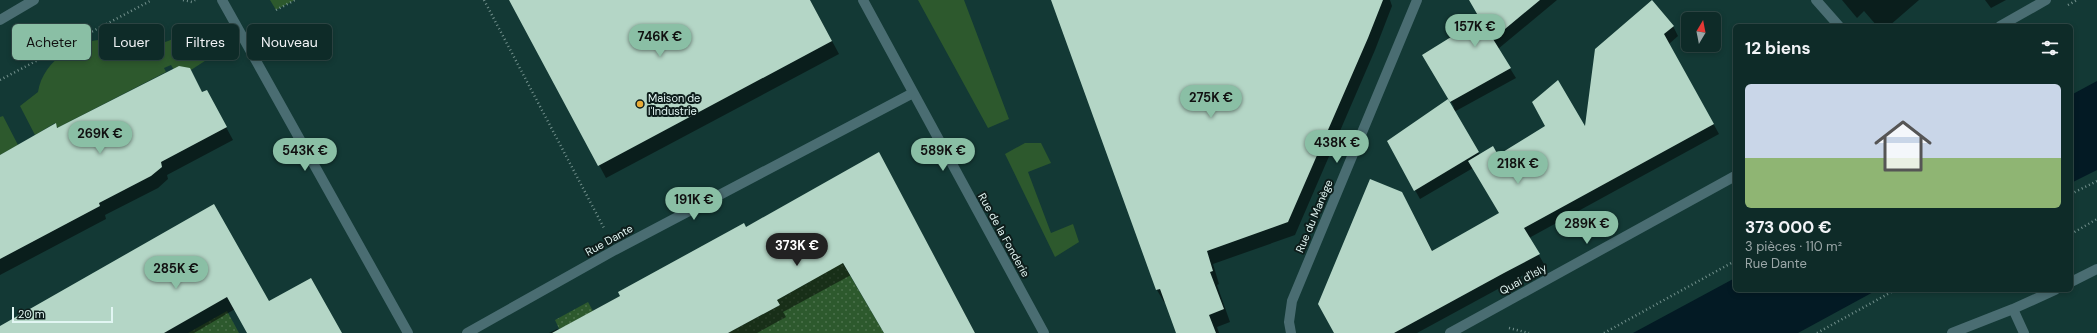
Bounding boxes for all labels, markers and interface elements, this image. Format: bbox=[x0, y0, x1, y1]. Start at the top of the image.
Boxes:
north arrow bbox=[1681, 12, 1721, 52]
map controls bbox=[1681, 12, 1721, 52]
pin: 157K € bbox=[1442, 14, 1508, 48]
text: 157K € bbox=[1454, 18, 1496, 35]
chip: Acheter bbox=[12, 24, 91, 60]
chip: Louer bbox=[99, 24, 164, 60]
chip: Filtres bbox=[172, 24, 239, 60]
chip: Nouveau bbox=[247, 24, 332, 60]
pin: 746K € bbox=[627, 24, 693, 58]
text: 746K € bbox=[638, 28, 682, 45]
text: 12 biens bbox=[1745, 37, 1811, 59]
icon: filters bbox=[2039, 37, 2061, 59]
pin: 275K € bbox=[1178, 85, 1244, 119]
text: 275K € bbox=[1189, 89, 1233, 106]
place label: Maison de l'Industrie bbox=[648, 91, 700, 118]
marker: Maison de l'Industrie bbox=[635, 99, 645, 109]
icon: home bbox=[1867, 110, 1939, 182]
pin: 269K € bbox=[67, 121, 133, 155]
text: 269K € bbox=[77, 125, 123, 142]
pin: 438K € bbox=[1304, 130, 1370, 164]
text: 438K € bbox=[1314, 134, 1360, 151]
pin: 543K € bbox=[272, 138, 338, 172]
pin: 589K € bbox=[910, 138, 976, 172]
text: 543K € bbox=[282, 142, 328, 159]
text: 589K € bbox=[920, 142, 966, 159]
pin: 218K € bbox=[1485, 151, 1551, 185]
text: 218K € bbox=[1497, 155, 1539, 172]
street label: Rue du Manège bbox=[1292, 177, 1336, 255]
pin: 191K € bbox=[661, 187, 727, 221]
street label: Rue de la Fonderie bbox=[975, 190, 1033, 280]
text: 191K € bbox=[674, 191, 714, 208]
pin: 289K € bbox=[1554, 211, 1620, 245]
text: 289K € bbox=[1564, 215, 1610, 232]
text: 373 000 € bbox=[1745, 216, 1832, 238]
street label: Rue Dante bbox=[583, 221, 635, 259]
pin: 373K € bbox=[764, 233, 830, 267]
text: 373K € bbox=[775, 237, 819, 254]
text: 3 pièces · 110 m² bbox=[1745, 238, 1842, 255]
text: Rue Dante bbox=[1745, 255, 1807, 272]
pin: 285K € bbox=[143, 256, 209, 290]
text: 285K € bbox=[153, 260, 199, 277]
street label: Quai d'Isly bbox=[1497, 260, 1549, 298]
scale bar bbox=[12, 305, 113, 324]
text: 20 m bbox=[18, 307, 44, 321]

